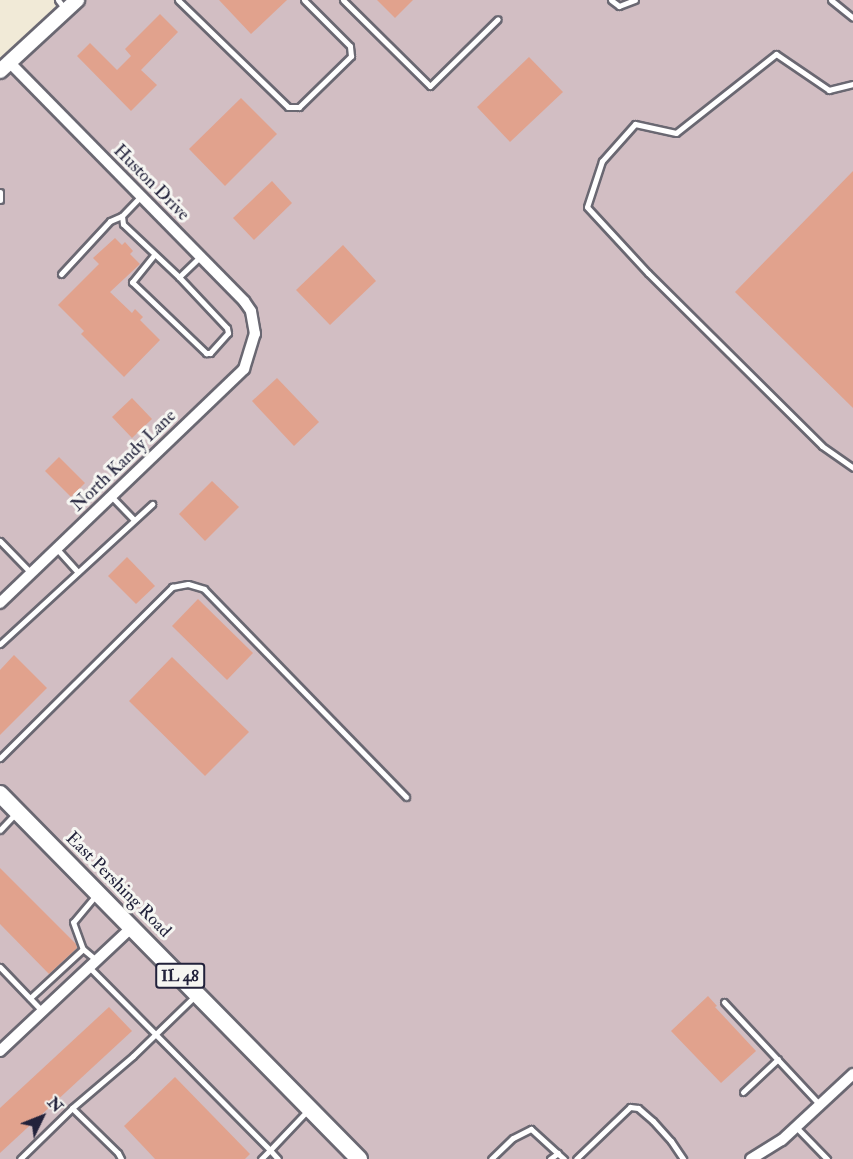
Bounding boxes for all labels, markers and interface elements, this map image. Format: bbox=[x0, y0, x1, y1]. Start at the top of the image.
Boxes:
street label: Huston Drive bbox=[108, 140, 194, 226]
street label: North Kandy Lane bbox=[67, 406, 181, 516]
street label: East Pershing Road bbox=[61, 828, 175, 942]
road number: IL 48 bbox=[154, 963, 206, 989]
north arrow bbox=[12, 1087, 72, 1147]
text: N bbox=[43, 1093, 67, 1117]

